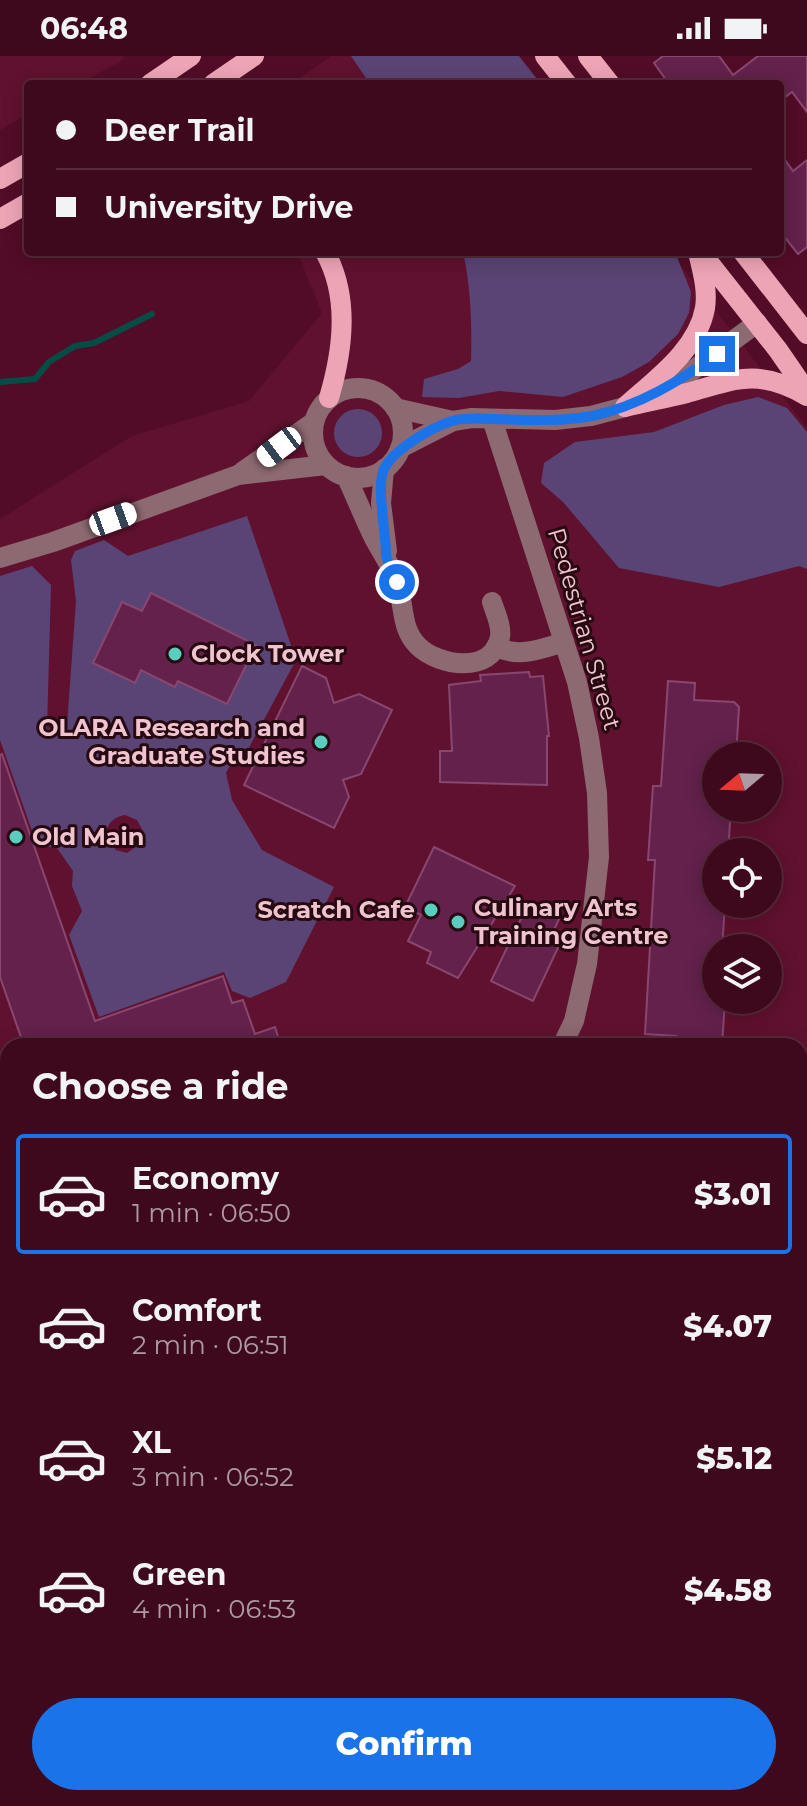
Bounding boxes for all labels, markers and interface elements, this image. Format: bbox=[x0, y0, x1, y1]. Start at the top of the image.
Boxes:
text: 06:48 bbox=[40, 10, 128, 47]
text: Deer Trail bbox=[104, 112, 255, 149]
text: University Drive bbox=[104, 189, 354, 226]
route end bbox=[699, 336, 735, 372]
car bbox=[253, 423, 305, 471]
car bbox=[86, 500, 140, 538]
street label: Pedestrian Street bbox=[542, 525, 627, 733]
route start bbox=[379, 564, 415, 600]
place label: Clock Tower bbox=[191, 639, 344, 668]
marker: Clock Tower bbox=[166, 645, 184, 663]
place label: OLARA Research and Graduate Studies bbox=[38, 713, 305, 770]
marker: OLARA Research and Graduate Studies bbox=[312, 733, 330, 751]
north arrow bbox=[702, 742, 782, 822]
map controls bbox=[702, 742, 782, 1014]
place label: Old Main bbox=[32, 822, 144, 851]
marker: Old Main bbox=[7, 828, 25, 846]
button: locate bbox=[702, 838, 782, 918]
place label: Culinary Arts Training Centre bbox=[474, 893, 668, 950]
place label: Scratch Cafe bbox=[257, 895, 415, 924]
marker: Scratch Cafe bbox=[422, 901, 440, 919]
marker: Culinary Arts Training Centre bbox=[449, 913, 467, 931]
button: layers bbox=[702, 934, 782, 1014]
text: Choose a ride bbox=[32, 1064, 289, 1108]
icon: car bbox=[36, 1158, 108, 1230]
text: Economy bbox=[132, 1160, 279, 1197]
text: $3.01 bbox=[694, 1176, 772, 1213]
text: 1 min · 06:50 bbox=[132, 1197, 291, 1229]
icon: car bbox=[36, 1290, 108, 1362]
text: Comfort bbox=[132, 1292, 262, 1329]
text: $4.07 bbox=[683, 1308, 772, 1345]
text: 2 min · 06:51 bbox=[132, 1329, 289, 1361]
icon: car bbox=[36, 1422, 108, 1494]
text: XL bbox=[132, 1424, 171, 1461]
text: $5.12 bbox=[696, 1440, 772, 1477]
text: 3 min · 06:52 bbox=[132, 1461, 294, 1493]
icon: car bbox=[36, 1554, 108, 1626]
text: Green bbox=[132, 1556, 226, 1593]
text: $4.58 bbox=[684, 1572, 772, 1609]
text: 4 min · 06:53 bbox=[132, 1593, 296, 1625]
button: Confirm bbox=[32, 1698, 776, 1790]

